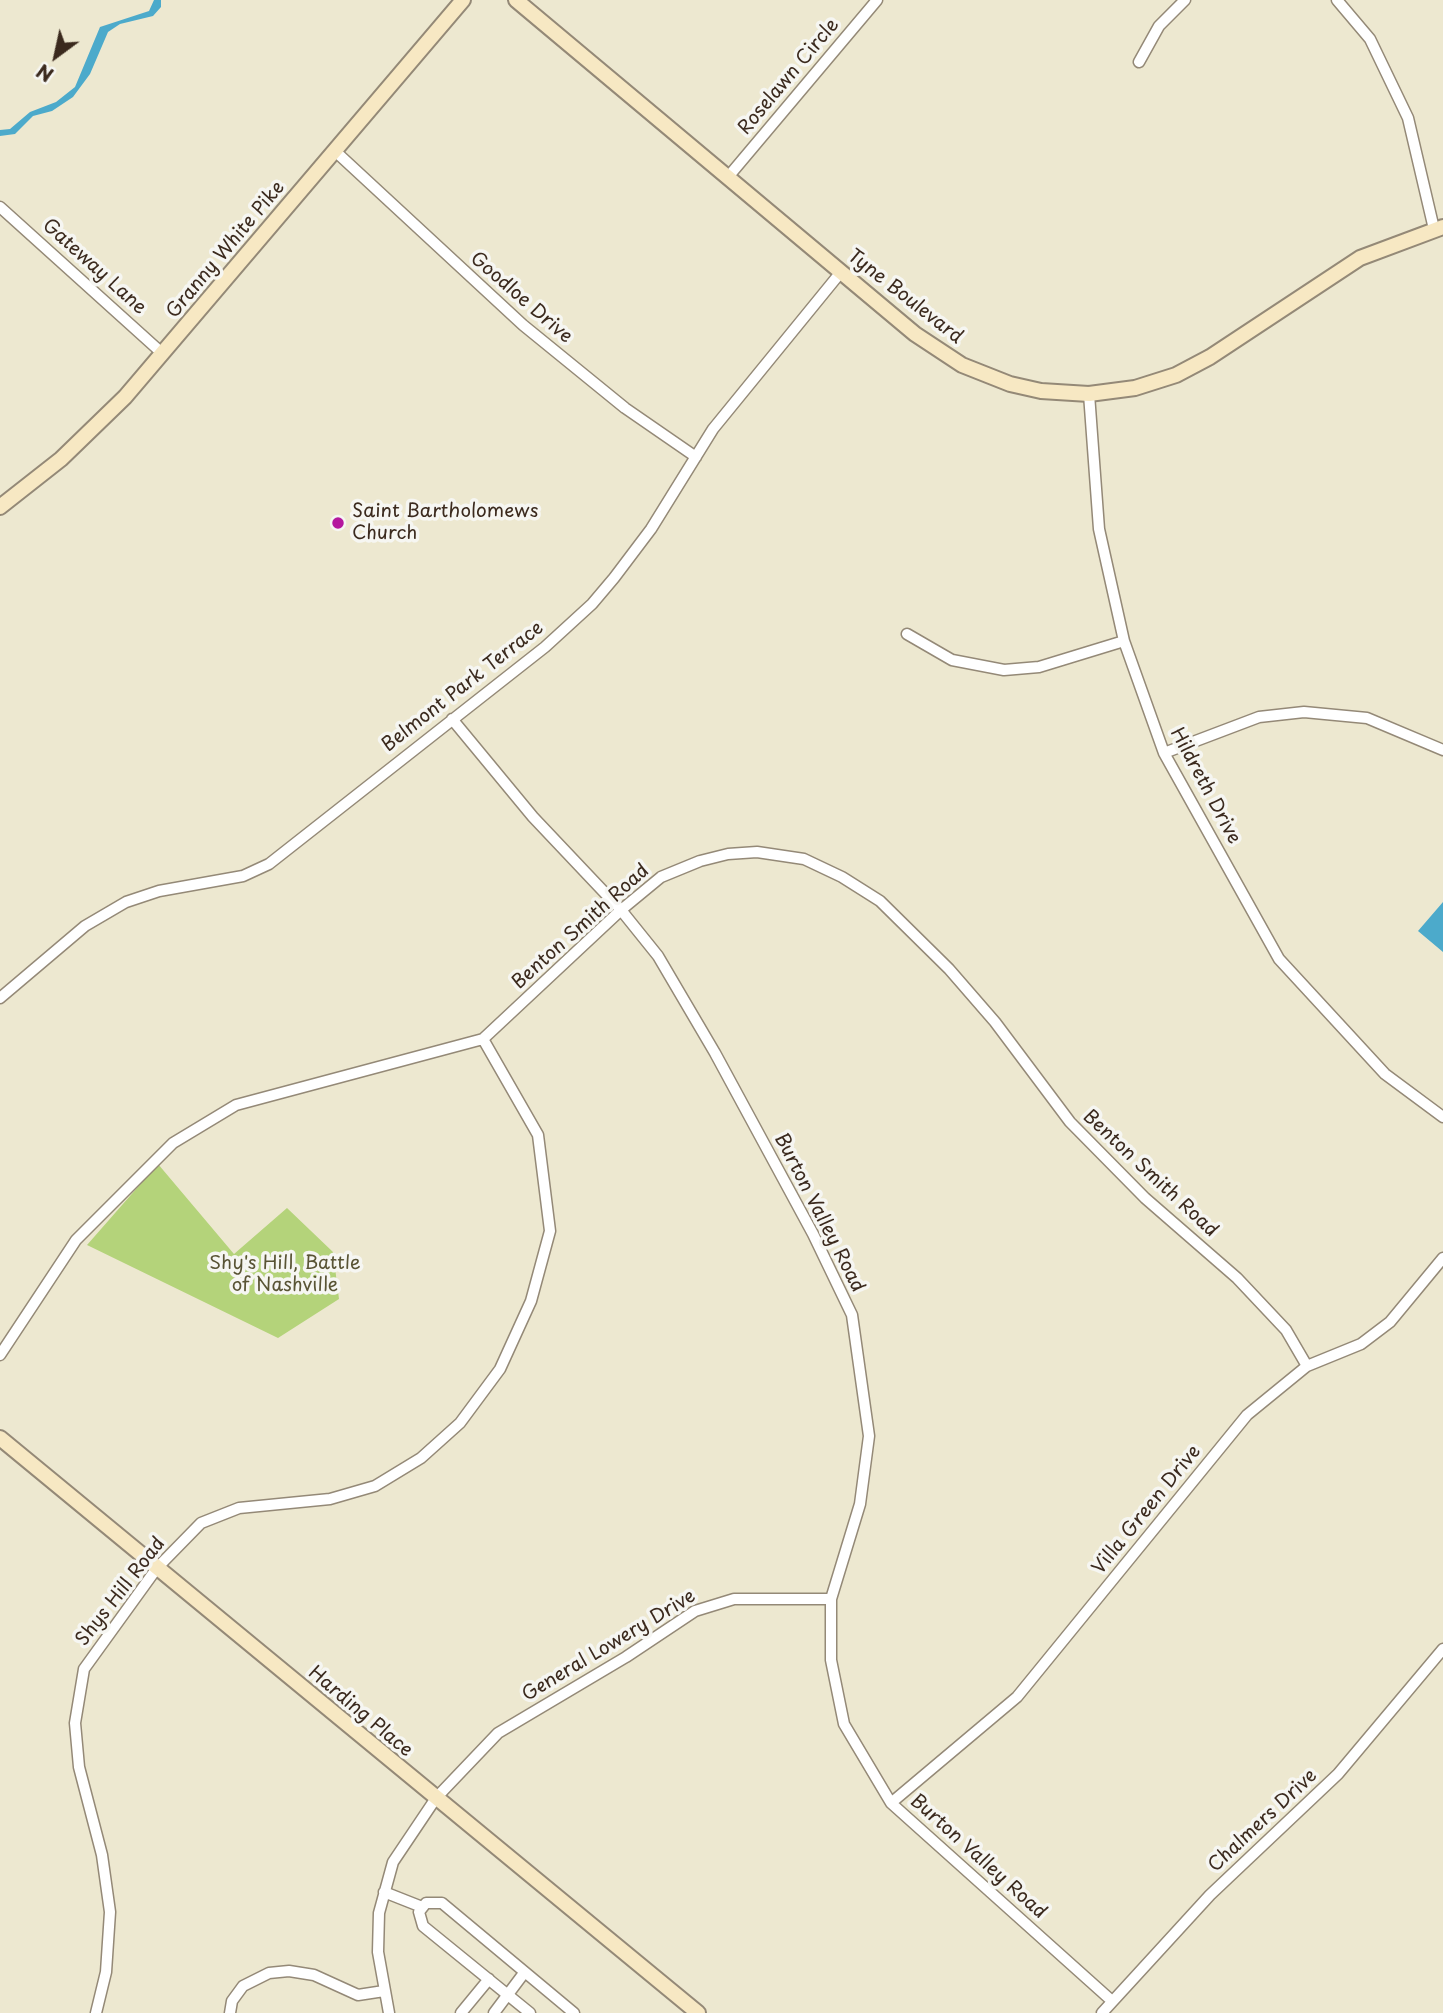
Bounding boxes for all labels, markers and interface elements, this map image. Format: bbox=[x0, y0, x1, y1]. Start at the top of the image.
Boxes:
street label: Roselawn Circle bbox=[734, 14, 844, 140]
north arrow bbox=[21, 21, 91, 91]
text: N bbox=[31, 58, 59, 89]
street label: Granny White Pike bbox=[162, 177, 290, 323]
street label: Gateway Lane bbox=[37, 214, 151, 320]
street label: Tyne Boulevard bbox=[843, 245, 967, 349]
street label: Goodloe Drive bbox=[465, 247, 577, 349]
place label: Saint Bartholomews Church bbox=[352, 501, 538, 545]
marker: Saint Bartholomews Church bbox=[330, 515, 346, 531]
street label: Belmont Park Terrace bbox=[378, 617, 548, 757]
street label: Hildreth Drive bbox=[1165, 724, 1245, 848]
street label: Benton Smith Road bbox=[508, 860, 654, 994]
street label: Benton Smith Road bbox=[1078, 1106, 1222, 1242]
street label: Burton Valley Road bbox=[769, 1130, 869, 1296]
park label: Shy's Hill, Battle of Nashville bbox=[209, 1253, 361, 1297]
street label: Villa Green Drive bbox=[1088, 1441, 1206, 1579]
street label: Shys Hill Road bbox=[72, 1533, 170, 1651]
street label: General Lowery Drive bbox=[518, 1585, 700, 1707]
street label: Harding Place bbox=[303, 1662, 417, 1762]
street label: Chalmers Drive bbox=[1204, 1765, 1322, 1877]
street label: Burton Valley Road bbox=[905, 1790, 1051, 1924]

